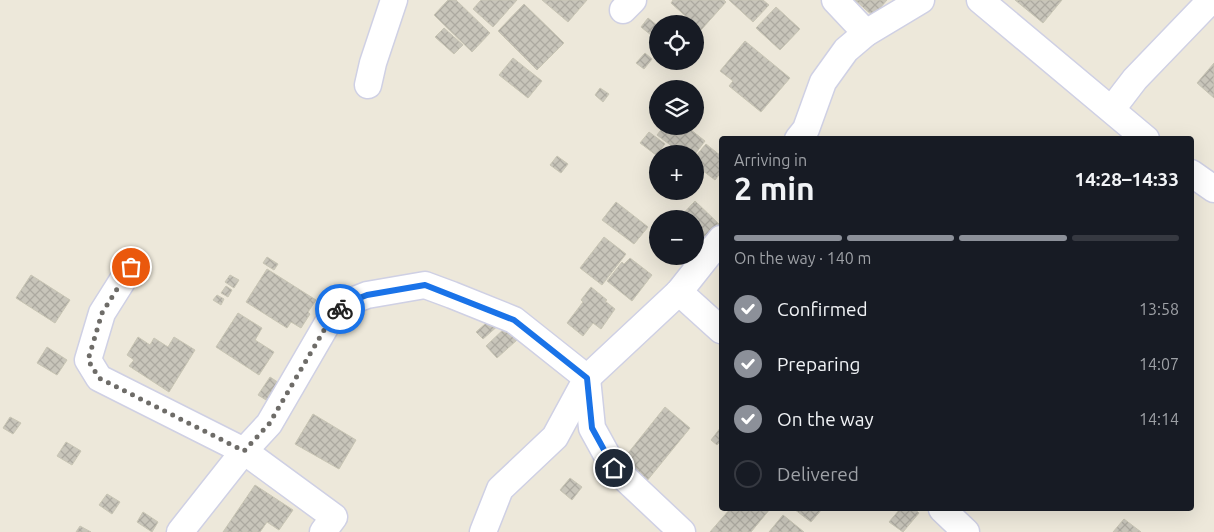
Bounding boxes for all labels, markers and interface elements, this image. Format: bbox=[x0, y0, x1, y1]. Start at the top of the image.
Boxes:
map controls bbox=[649, 15, 704, 265]
button: locate bbox=[649, 15, 704, 70]
button: layers bbox=[649, 80, 704, 135]
button: + bbox=[649, 145, 704, 200]
text: Arriving in bbox=[734, 151, 807, 169]
text: 14:28–14:33 bbox=[1074, 168, 1179, 190]
text: 2 min bbox=[734, 170, 815, 206]
button: − bbox=[649, 210, 704, 265]
pin bbox=[110, 246, 152, 288]
text: On the way · 140 m bbox=[734, 249, 871, 267]
icon: bag bbox=[117, 253, 145, 281]
courier bbox=[315, 284, 365, 334]
icon: bike bbox=[326, 295, 354, 323]
icon: check bbox=[734, 295, 762, 323]
text: Confirmed bbox=[777, 298, 868, 320]
text: 13:58 bbox=[1139, 300, 1179, 318]
icon: check bbox=[734, 350, 762, 378]
text: Preparing bbox=[777, 353, 861, 375]
text: 14:07 bbox=[1139, 355, 1179, 373]
icon: check bbox=[734, 405, 762, 433]
text: On the way bbox=[777, 408, 874, 430]
text: 14:14 bbox=[1139, 410, 1179, 428]
pin bbox=[593, 447, 635, 489]
icon: home bbox=[600, 454, 628, 482]
text: Delivered bbox=[777, 463, 859, 485]

